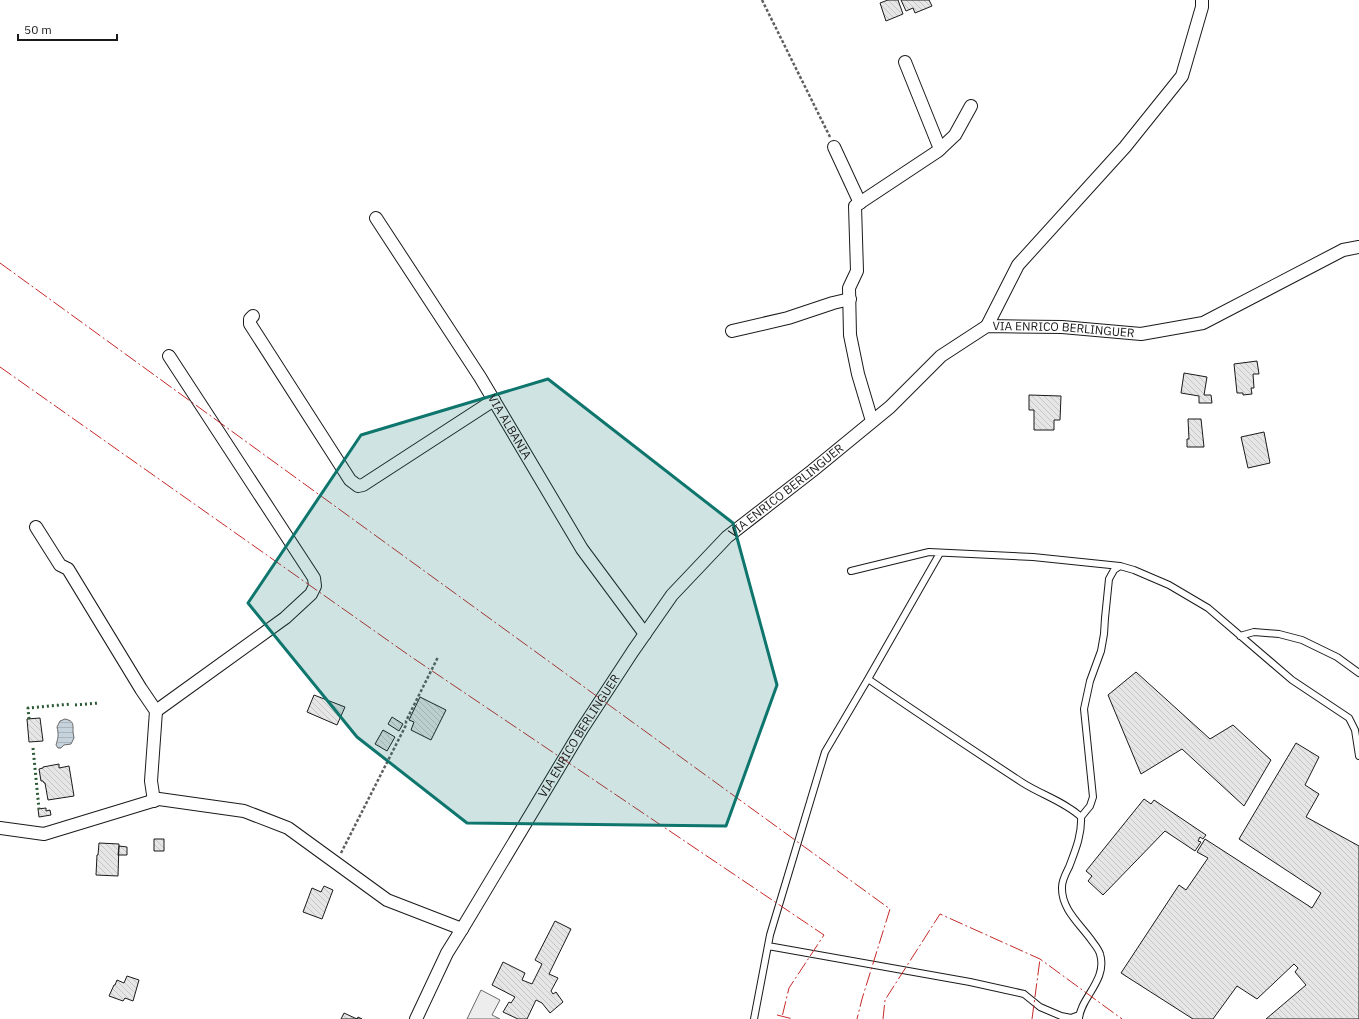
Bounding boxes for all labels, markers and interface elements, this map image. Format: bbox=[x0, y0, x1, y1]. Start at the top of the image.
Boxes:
scale bar bbox=[18, 16, 117, 42]
text: 50 m bbox=[24, 22, 52, 37]
street label: VIA ENRICO BERLINGUER bbox=[992, 318, 1136, 340]
street label: VIA ALBANIA bbox=[485, 391, 535, 462]
street label: VIA ENRICO BERLINGUER bbox=[725, 440, 847, 540]
street label: VIA ENRICO BERLINGUER bbox=[535, 671, 623, 800]

